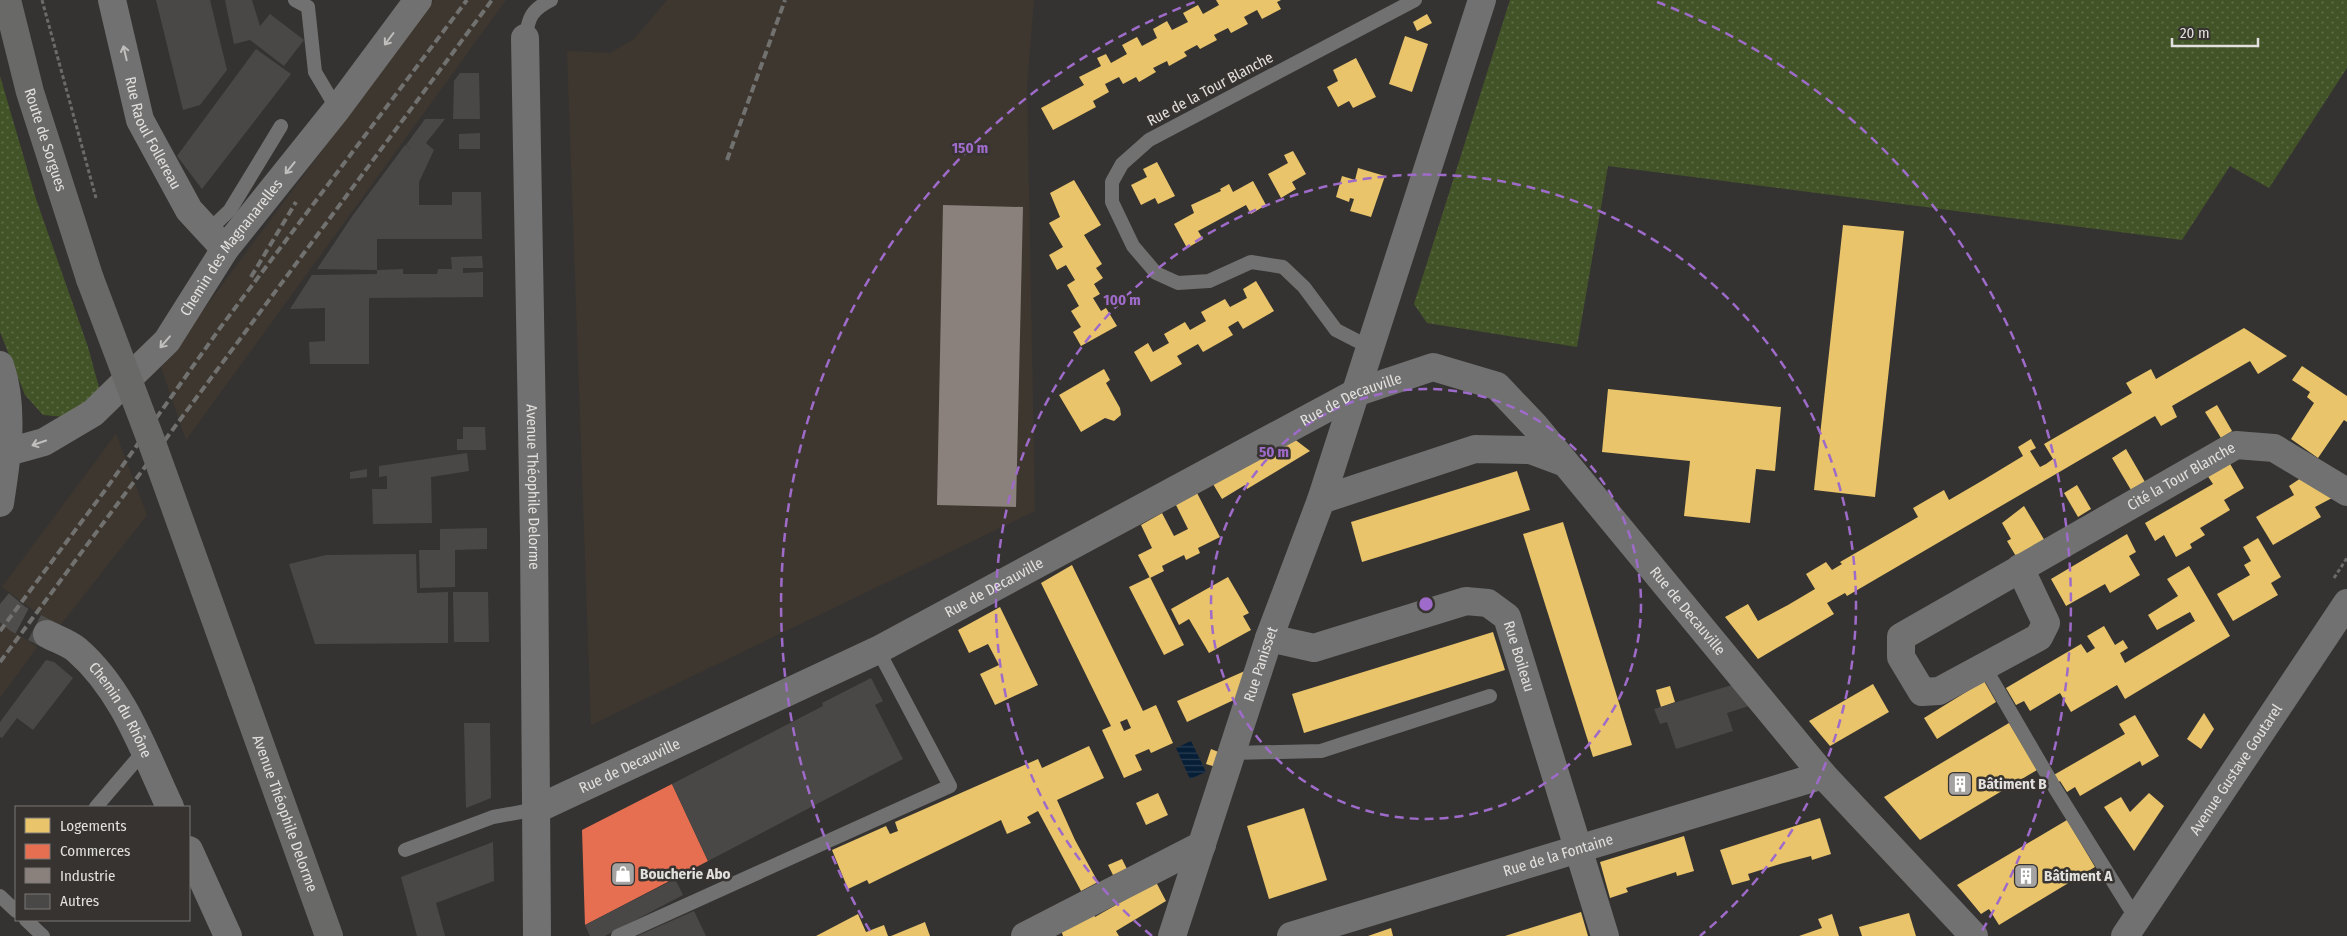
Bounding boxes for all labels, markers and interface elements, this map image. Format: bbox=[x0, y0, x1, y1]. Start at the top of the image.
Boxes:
scale bar bbox=[2172, 15, 2258, 47]
text: 20 m bbox=[2180, 24, 2210, 42]
one-way arrow bbox=[384, 32, 394, 46]
one-way arrow bbox=[120, 46, 129, 62]
street label: Rue de la Tour Blanche bbox=[1144, 48, 1276, 130]
street label: Rue Raoul Follereau bbox=[121, 75, 185, 193]
street label: Route de Sorgues bbox=[20, 86, 70, 194]
text: 150 m bbox=[952, 139, 988, 157]
one-way arrow bbox=[284, 161, 295, 174]
street label: Chemin des Magnanarelles bbox=[176, 176, 286, 319]
text: 100 m bbox=[1103, 291, 1141, 309]
one-way arrow bbox=[159, 335, 170, 348]
street label: Rue de Decauville bbox=[1297, 369, 1404, 430]
street label: Avenue Théophile Delorme bbox=[523, 404, 543, 570]
one-way arrow bbox=[31, 438, 47, 448]
street label: Cité la Tour Blanche bbox=[2124, 438, 2238, 514]
text: 50 m bbox=[1259, 443, 1289, 461]
street label: Rue de Decauville bbox=[942, 554, 1046, 621]
street label: Rue de Decauville bbox=[1646, 563, 1729, 659]
centre of rings bbox=[1417, 595, 1435, 613]
street label: Rue Boileau bbox=[1500, 619, 1538, 694]
street label: Rue Panisset bbox=[1240, 624, 1282, 704]
street label: Chemin du Rhône bbox=[85, 659, 156, 761]
street label: Avenue Gustave Goutarel bbox=[2186, 701, 2286, 839]
street label: Avenue Théophile Delorme bbox=[249, 732, 321, 894]
street label: Rue de Decauville bbox=[576, 735, 683, 797]
building icon: Bâtiment B bbox=[1947, 771, 1973, 797]
place label: Bâtiment B bbox=[1978, 775, 2047, 793]
legend bbox=[15, 806, 190, 921]
text: Logements bbox=[60, 817, 127, 835]
street label: Rue de la Fontaine bbox=[1501, 830, 1615, 880]
text: Commerces bbox=[60, 842, 130, 860]
shop icon: Boucherie Abo bbox=[610, 861, 636, 887]
building icon: Bâtiment A bbox=[2013, 863, 2039, 889]
place label: Boucherie Abo bbox=[640, 865, 731, 883]
text: Industrie bbox=[60, 867, 115, 885]
place label: Bâtiment A bbox=[2044, 867, 2113, 885]
text: Autres bbox=[60, 892, 99, 910]

